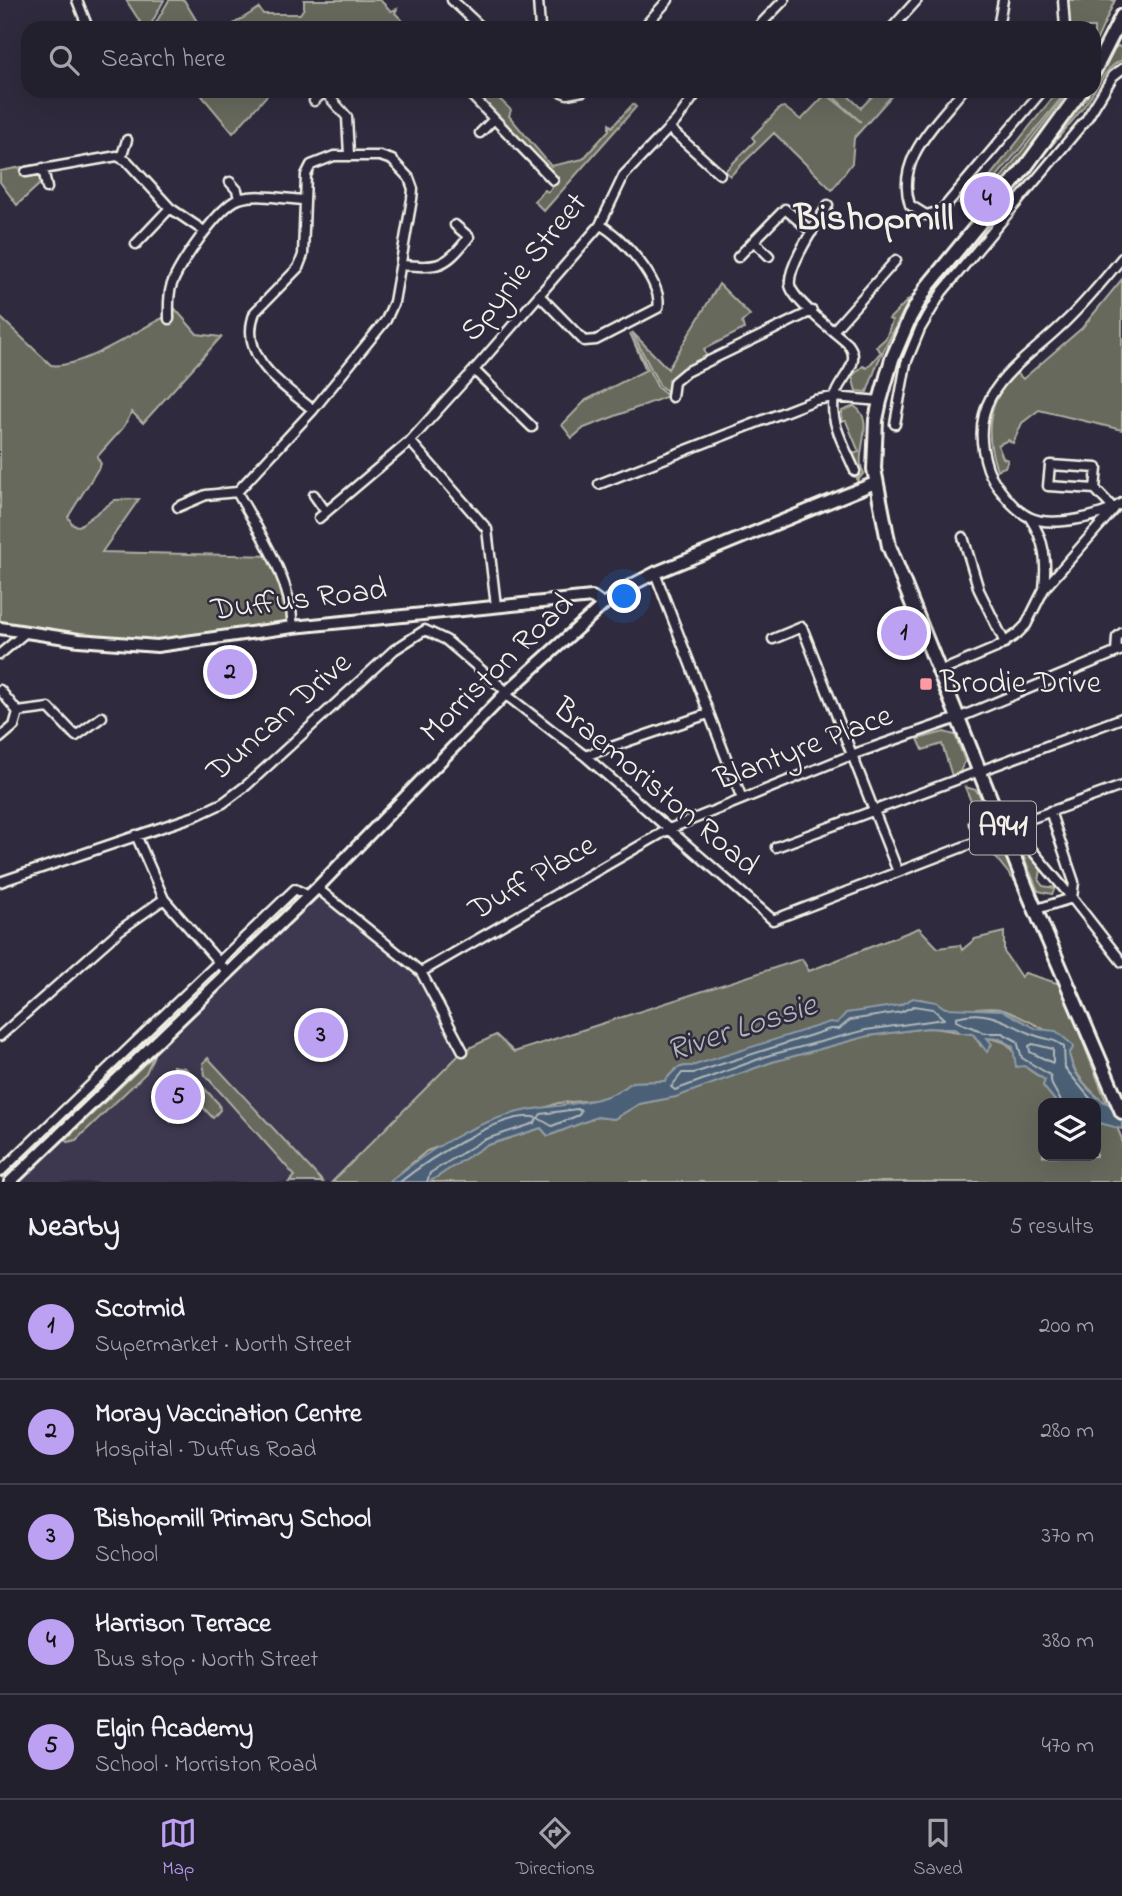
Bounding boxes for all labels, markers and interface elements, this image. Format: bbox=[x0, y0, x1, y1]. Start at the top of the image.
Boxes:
search box bbox=[21, 21, 1101, 98]
icon: search bbox=[45, 41, 83, 79]
text: Search here bbox=[101, 41, 226, 79]
pin: 4 bbox=[964, 173, 1010, 225]
street label: Spynie Street bbox=[450, 183, 600, 353]
district label: Bishopmill bbox=[792, 192, 954, 248]
street label: Duffus Road bbox=[207, 567, 390, 635]
your location bbox=[607, 579, 641, 613]
street label: Morriston Road bbox=[410, 583, 586, 755]
pin: 1 bbox=[881, 607, 927, 659]
street label: Duncan Drive bbox=[196, 641, 364, 795]
pin: 2 bbox=[207, 646, 253, 698]
place label: Brodie Drive bbox=[939, 661, 1102, 708]
marker: Brodie Drive bbox=[918, 676, 934, 692]
street label: Braemoriston Road bbox=[541, 687, 769, 889]
street label: Blantyre Place bbox=[708, 693, 900, 805]
road number: A941 bbox=[970, 802, 1036, 855]
street label: Duff Place bbox=[460, 823, 606, 935]
water label: River Lossie bbox=[661, 982, 824, 1076]
pin: 3 bbox=[298, 1009, 344, 1061]
pin: 5 bbox=[155, 1071, 201, 1123]
map controls bbox=[1038, 1098, 1101, 1161]
button: layers bbox=[1038, 1098, 1101, 1161]
text: Nearby bbox=[28, 1206, 120, 1250]
text: 5 results bbox=[1010, 1211, 1094, 1244]
text: Scotmid bbox=[95, 1291, 185, 1329]
text: 1 bbox=[47, 1310, 55, 1343]
text: 200 m bbox=[1039, 1310, 1094, 1343]
text: Supermarket · North Street bbox=[95, 1329, 352, 1362]
text: Moray Vaccination Centre bbox=[95, 1396, 362, 1434]
text: 2 bbox=[45, 1415, 57, 1448]
text: 280 m bbox=[1040, 1415, 1094, 1448]
text: Hospital · Duffus Road bbox=[95, 1434, 316, 1467]
text: Bishopmill Primary School bbox=[95, 1501, 371, 1539]
text: 3 bbox=[46, 1520, 56, 1553]
text: 370 m bbox=[1041, 1520, 1094, 1553]
text: School bbox=[95, 1539, 158, 1572]
text: Harrison Terrace bbox=[95, 1606, 271, 1644]
text: 4 bbox=[46, 1625, 56, 1658]
text: 380 m bbox=[1042, 1625, 1094, 1658]
text: Bus stop · North Street bbox=[95, 1644, 318, 1677]
text: Elgin Academy bbox=[95, 1711, 253, 1749]
text: 5 bbox=[44, 1730, 58, 1763]
text: 470 m bbox=[1042, 1730, 1094, 1763]
text: School · Morriston Road bbox=[95, 1749, 317, 1782]
tab: Map bbox=[159, 1814, 197, 1883]
tab: Directions bbox=[516, 1814, 595, 1883]
tab: Saved bbox=[913, 1814, 963, 1883]

